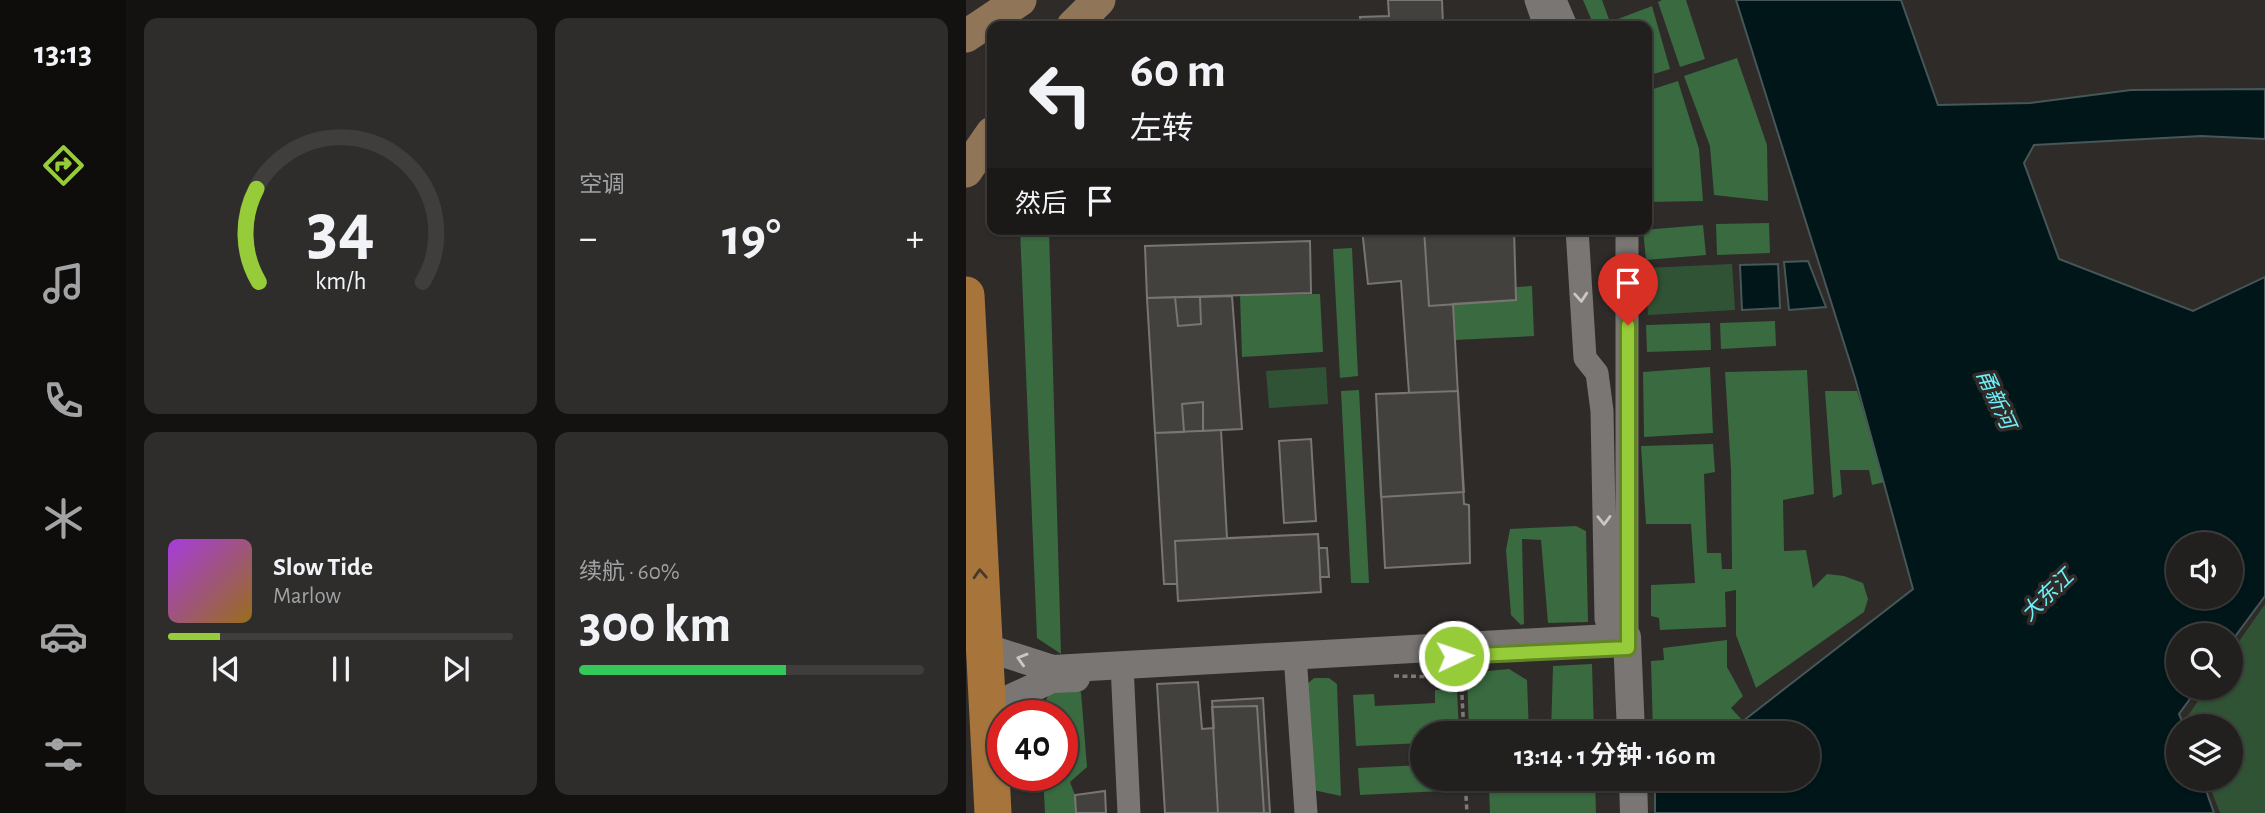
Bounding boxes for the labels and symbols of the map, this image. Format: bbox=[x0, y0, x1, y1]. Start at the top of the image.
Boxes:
pin bbox=[1598, 253, 1658, 325]
one-way arrow bbox=[1574, 292, 1589, 303]
water label: 甬新河 bbox=[1973, 366, 2021, 436]
one-way arrow bbox=[1597, 515, 1612, 526]
water label: 大东江 bbox=[2017, 564, 2079, 625]
one-way arrow bbox=[973, 568, 988, 579]
position arrow bbox=[1417, 619, 1491, 693]
one-way arrow bbox=[1017, 653, 1029, 668]
speed limit sign: 40 bbox=[987, 700, 1078, 791]

